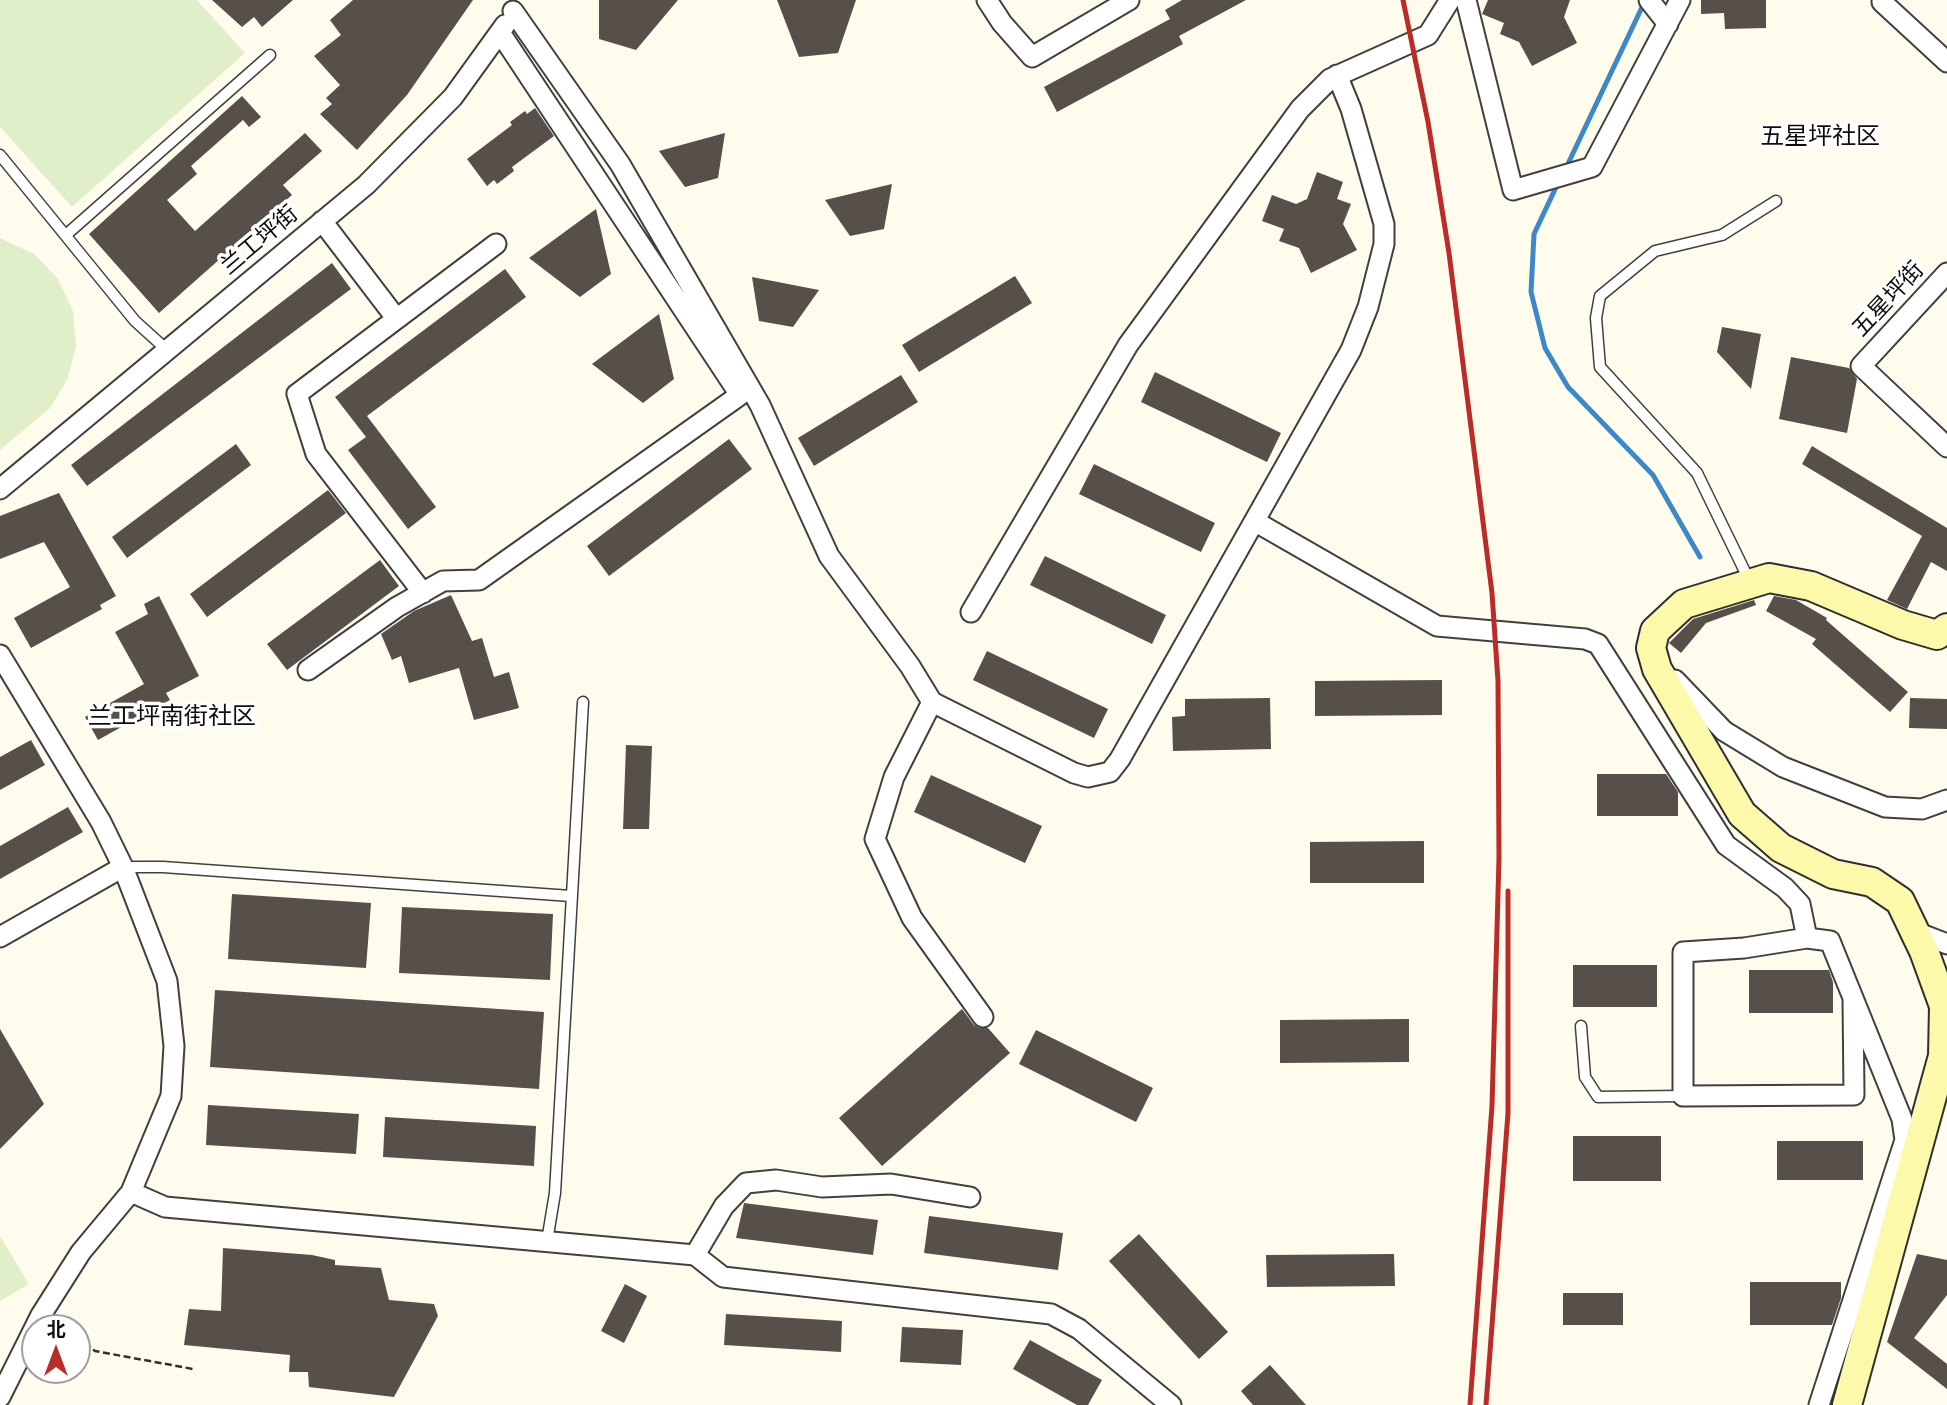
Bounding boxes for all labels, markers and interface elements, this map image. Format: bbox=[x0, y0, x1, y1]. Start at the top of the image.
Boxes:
district label: 五星坪社区 bbox=[1760, 124, 1880, 152]
street label: 兰工坪街 bbox=[216, 201, 304, 281]
street label: 五星坪街 bbox=[1848, 257, 1930, 343]
district label: 兰工坪南街社区 bbox=[88, 704, 256, 732]
north arrow bbox=[21, 1314, 91, 1384]
text: 北 bbox=[46, 1319, 66, 1340]

